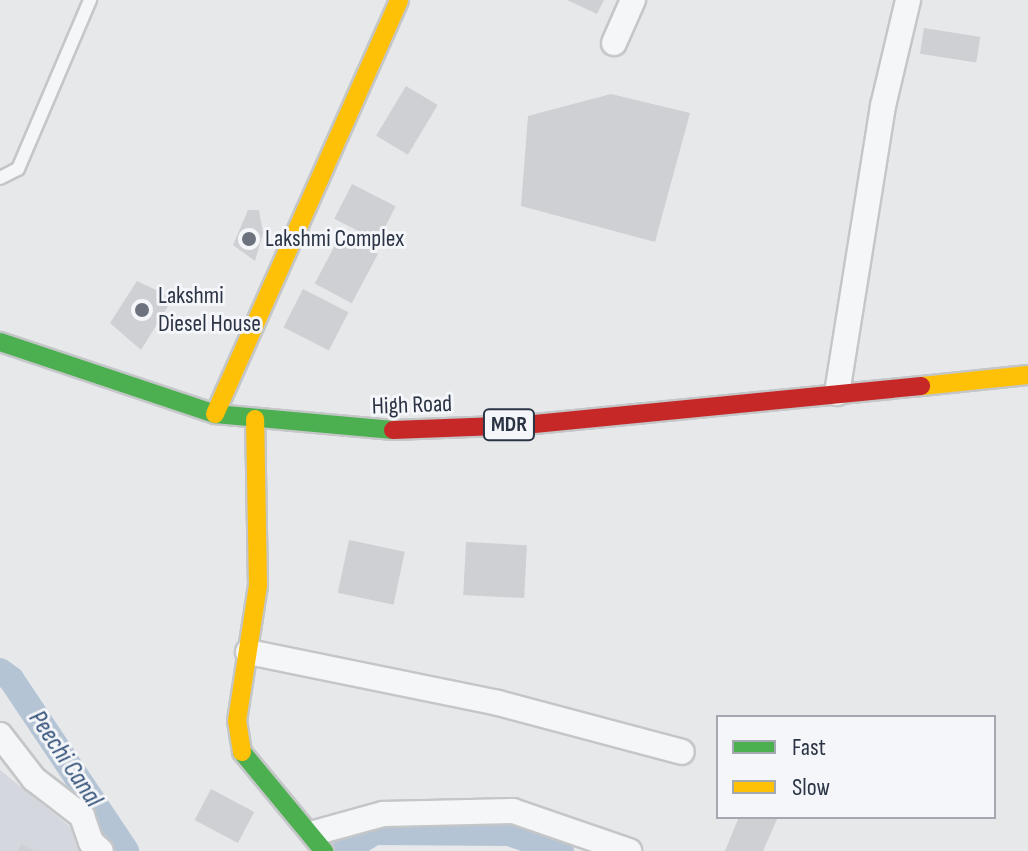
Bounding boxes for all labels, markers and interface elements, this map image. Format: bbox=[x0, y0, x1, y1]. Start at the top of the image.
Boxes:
place label: Lakshmi Complex bbox=[265, 225, 404, 253]
marker: Lakshmi Complex bbox=[240, 230, 258, 248]
place label: Lakshmi Diesel House bbox=[158, 282, 261, 338]
marker: Lakshmi Diesel House bbox=[133, 301, 151, 319]
street label: High Road bbox=[371, 389, 453, 421]
road number: MDR bbox=[481, 407, 537, 443]
water label: Peechi Canal bbox=[21, 705, 109, 813]
legend bbox=[716, 715, 996, 819]
text: Fast bbox=[792, 733, 826, 762]
text: Slow bbox=[792, 773, 830, 802]

